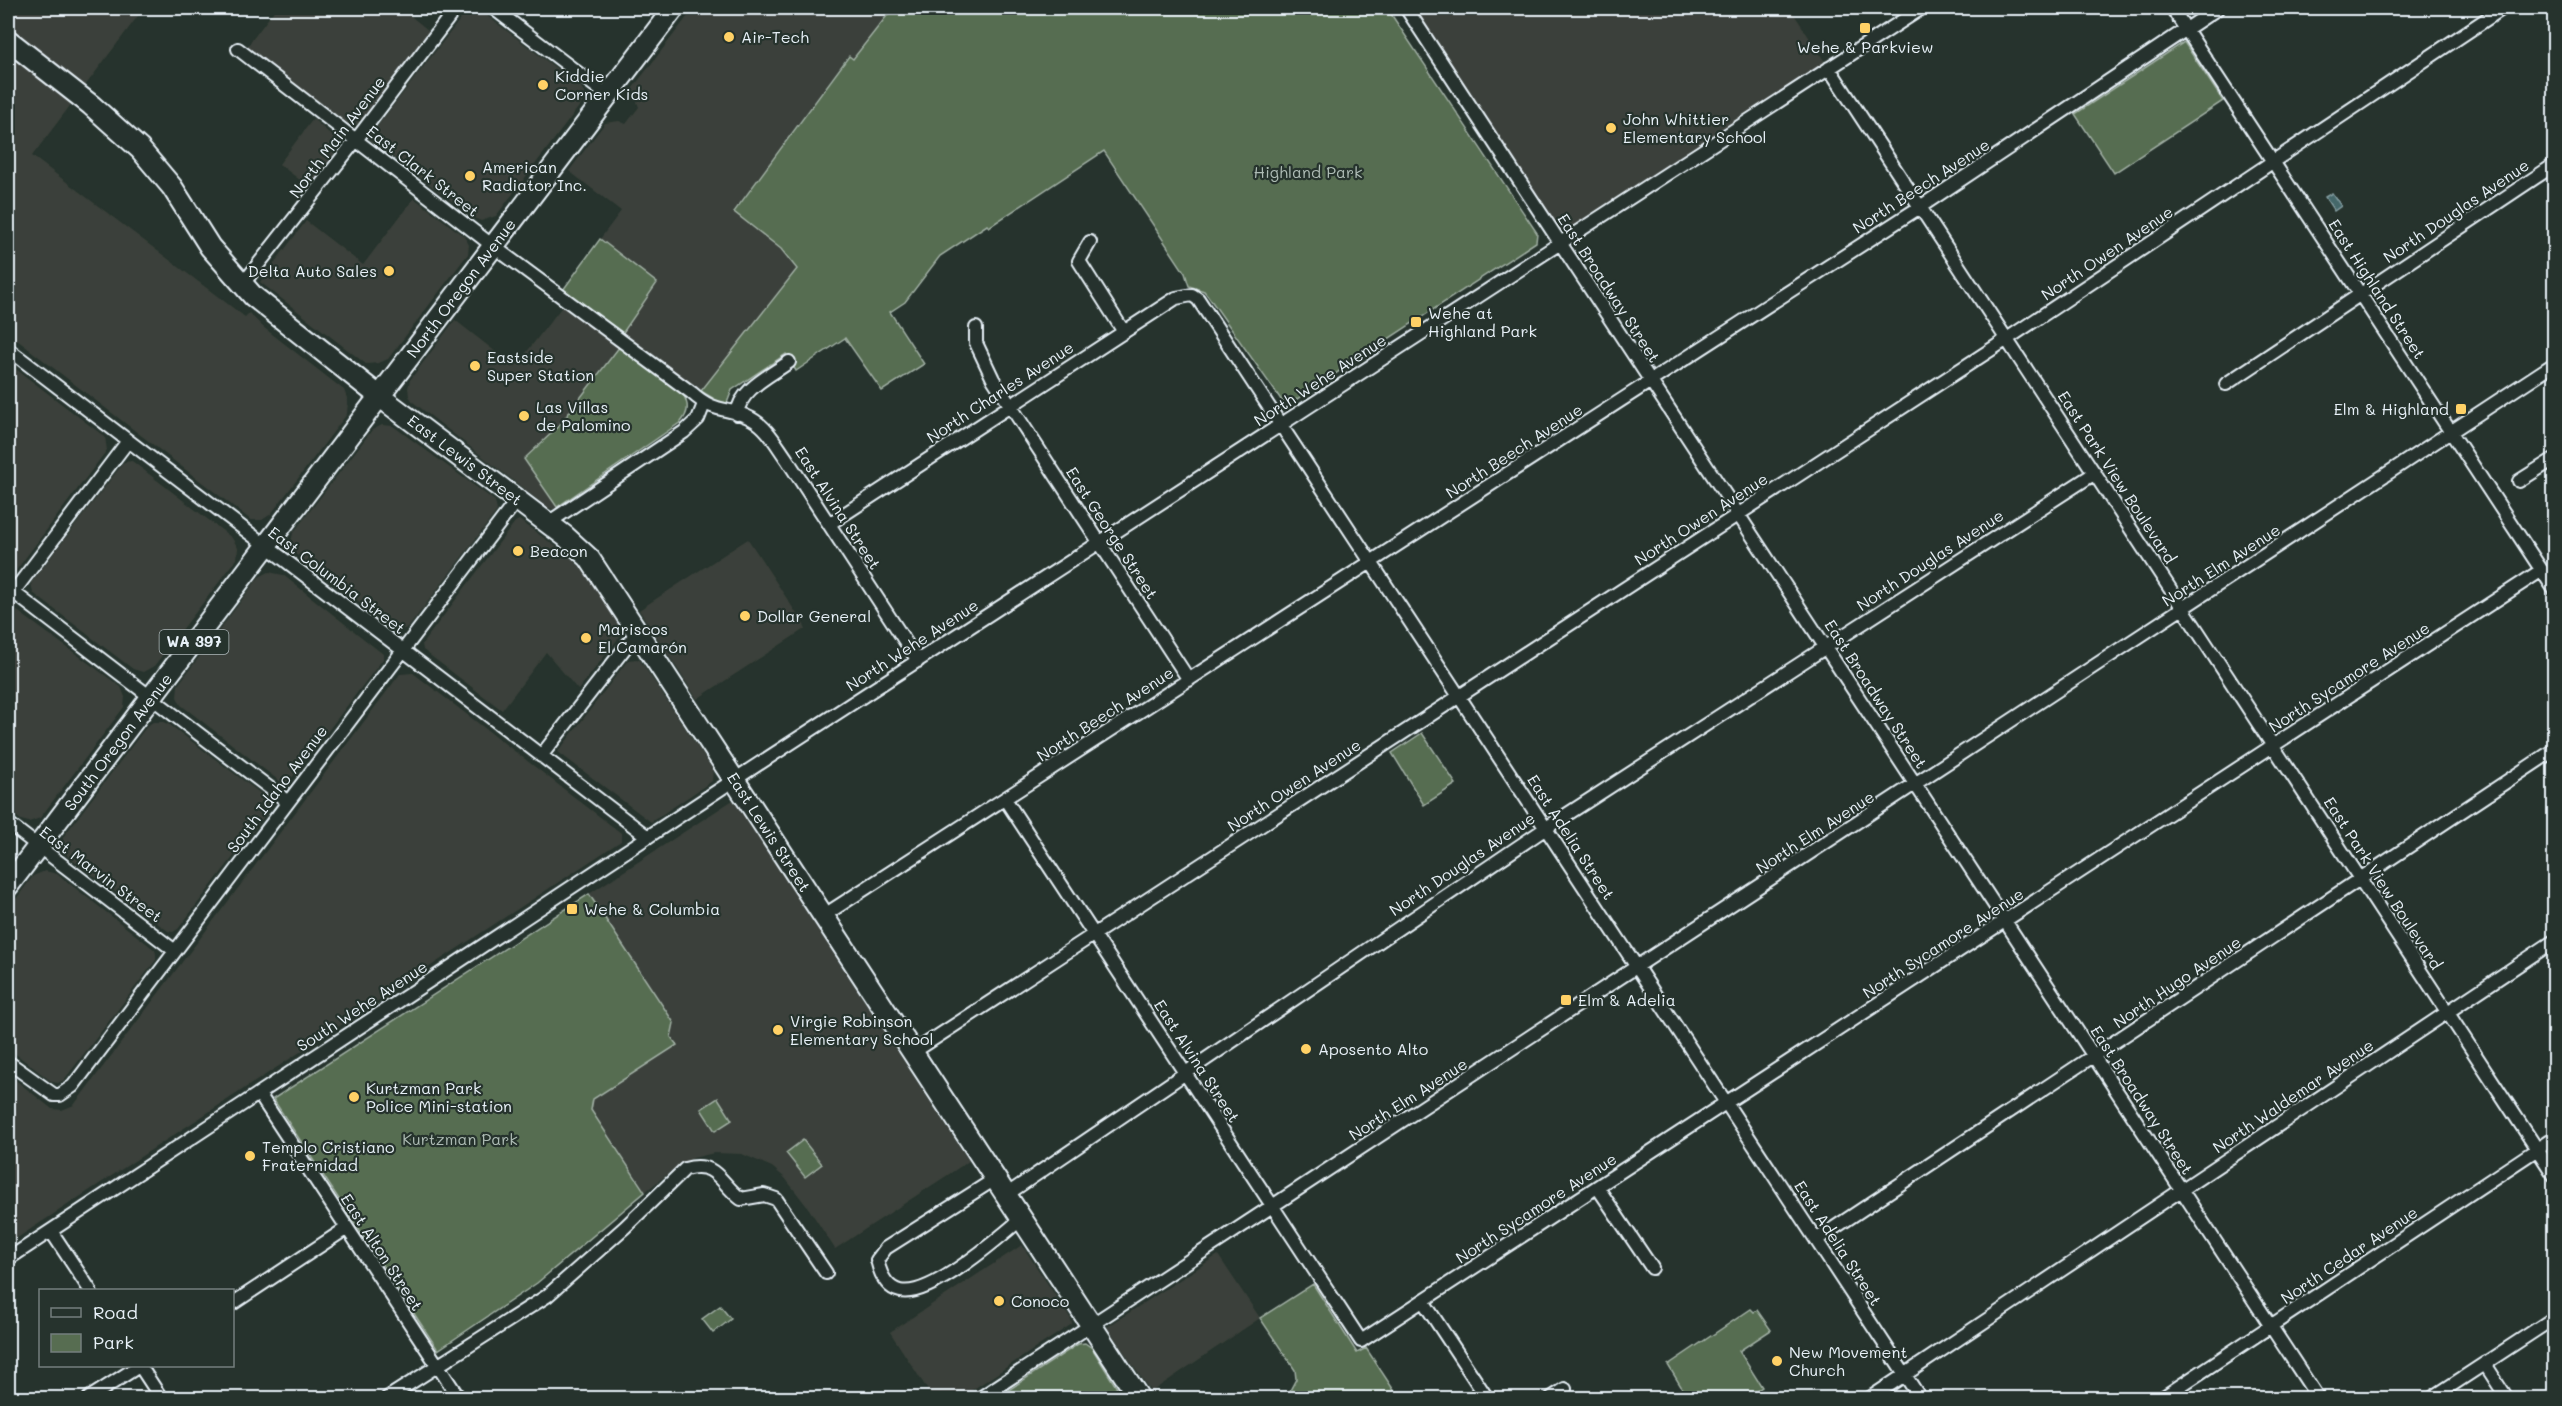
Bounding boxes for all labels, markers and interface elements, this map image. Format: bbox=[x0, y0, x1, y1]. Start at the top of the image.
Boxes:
marker: Wehe & Parkview bbox=[1858, 21, 1872, 35]
place label: Air-Tech bbox=[741, 26, 809, 47]
marker: Air-Tech bbox=[722, 30, 736, 44]
place label: Wehe & Parkview bbox=[1797, 36, 1933, 57]
place label: Kiddie Corner Kids bbox=[555, 65, 648, 104]
street label: North Main Avenue bbox=[284, 71, 389, 202]
marker: Kiddie Corner Kids bbox=[536, 78, 550, 92]
place label: John Whittier Elementary School bbox=[1623, 108, 1767, 147]
street label: East Clark Street bbox=[363, 120, 484, 221]
marker: John Whittier Elementary School bbox=[1604, 121, 1618, 135]
street label: North Beech Avenue bbox=[1848, 133, 1993, 238]
street label: North Douglas Avenue bbox=[2379, 154, 2533, 267]
place label: American Radiator Inc. bbox=[482, 156, 587, 195]
park label: Highland Park bbox=[1254, 161, 1363, 182]
marker: American Radiator Inc. bbox=[463, 169, 477, 183]
street label: North Owen Avenue bbox=[2037, 201, 2177, 305]
street label: East Broadway Street bbox=[1553, 209, 1665, 366]
street label: North Oregon Avenue bbox=[401, 214, 520, 362]
street label: East Highland Street bbox=[2324, 215, 2431, 363]
place label: Delta Auto Sales bbox=[248, 260, 377, 281]
marker: Delta Auto Sales bbox=[382, 264, 396, 278]
place label: Wehe at Highland Park bbox=[1428, 302, 1537, 341]
marker: Wehe at Highland Park bbox=[1409, 315, 1423, 329]
street label: North Wehe Avenue bbox=[1249, 329, 1390, 430]
street label: North Charles Avenue bbox=[922, 336, 1077, 447]
place label: Eastside Super Station bbox=[487, 346, 594, 385]
marker: Eastside Super Station bbox=[468, 359, 482, 373]
street label: East Park View Boulevard bbox=[2054, 386, 2181, 567]
place label: Las Villas de Palomino bbox=[536, 396, 630, 435]
street label: North Beech Avenue bbox=[1441, 398, 1586, 503]
place label: Elm & Highland bbox=[2334, 398, 2449, 419]
marker: Elm & Highland bbox=[2454, 402, 2468, 416]
marker: Las Villas de Palomino bbox=[517, 409, 531, 423]
street label: East Lewis Street bbox=[404, 410, 527, 510]
street label: East Alvina Street bbox=[791, 442, 886, 573]
street label: East George Street bbox=[1062, 463, 1163, 603]
street label: North Owen Avenue bbox=[1630, 468, 1771, 570]
street label: North Douglas Avenue bbox=[1852, 504, 2007, 615]
street label: North Elm Avenue bbox=[2158, 518, 2284, 611]
street label: East Columbia Street bbox=[264, 521, 410, 638]
place label: Beacon bbox=[530, 540, 588, 561]
marker: Beacon bbox=[511, 544, 525, 558]
street label: North Wehe Avenue bbox=[841, 594, 982, 695]
place label: Dollar General bbox=[757, 605, 871, 626]
marker: Dollar General bbox=[738, 609, 752, 623]
street label: East Broadway Street bbox=[1820, 615, 1932, 772]
street label: North Sycamore Avenue bbox=[2264, 617, 2433, 737]
place label: Mariscos El Camarón bbox=[598, 618, 687, 657]
road number: WA 397 bbox=[160, 630, 228, 654]
marker: Mariscos El Camarón bbox=[579, 631, 593, 645]
street label: North Beech Avenue bbox=[1032, 661, 1177, 766]
street label: South Oregon Avenue bbox=[59, 669, 176, 815]
street label: South Idaho Avenue bbox=[222, 721, 331, 857]
street label: North Owen Avenue bbox=[1223, 734, 1364, 836]
street label: East Lewis Street bbox=[723, 768, 816, 896]
street label: East Adelia Street bbox=[1523, 770, 1620, 903]
street label: North Elm Avenue bbox=[1752, 785, 1878, 878]
street label: East Park View Boulevard bbox=[2320, 792, 2447, 973]
street label: North Douglas Avenue bbox=[1385, 807, 1539, 920]
street label: East Marvin Street bbox=[36, 821, 167, 927]
street label: North Sycamore Avenue bbox=[1858, 883, 2027, 1003]
place label: Wehe & Columbia bbox=[584, 898, 720, 919]
marker: Wehe & Columbia bbox=[565, 902, 579, 916]
street label: North Hugo Avenue bbox=[2109, 931, 2245, 1032]
street label: South Wehe Avenue bbox=[292, 955, 431, 1056]
place label: Elm & Adelia bbox=[1578, 989, 1676, 1010]
marker: Elm & Adelia bbox=[1559, 993, 1573, 1007]
street label: East Alvina Street bbox=[1150, 995, 1245, 1126]
place label: Virgie Robinson Elementary School bbox=[790, 1010, 934, 1049]
street label: East Broadway Street bbox=[2086, 1021, 2198, 1178]
marker: Virgie Robinson Elementary School bbox=[771, 1023, 785, 1037]
street label: North Waldemar Avenue bbox=[2208, 1034, 2377, 1157]
place label: Aposento Alto bbox=[1318, 1038, 1428, 1059]
marker: Aposento Alto bbox=[1299, 1042, 1313, 1056]
street label: North Elm Avenue bbox=[1345, 1052, 1471, 1145]
place label: Kurtzman Park Police Mini-station bbox=[366, 1077, 512, 1116]
marker: Kurtzman Park Police Mini-station bbox=[347, 1090, 361, 1104]
park label: Kurtzman Park bbox=[402, 1128, 518, 1149]
place label: Templo Cristiano Fraternidad bbox=[262, 1136, 394, 1175]
street label: North Sycamore Avenue bbox=[1451, 1148, 1620, 1268]
marker: Templo Cristiano Fraternidad bbox=[243, 1149, 257, 1163]
street label: East Adelia Street bbox=[1790, 1176, 1887, 1309]
street label: East Alton Street bbox=[337, 1189, 428, 1314]
street label: North Cedar Avenue bbox=[2276, 1201, 2421, 1308]
legend bbox=[39, 1289, 234, 1367]
place label: Conoco bbox=[1011, 1290, 1069, 1311]
marker: Conoco bbox=[992, 1294, 1006, 1308]
text: Road bbox=[93, 1300, 138, 1324]
text: Park bbox=[93, 1330, 134, 1354]
place label: New Movement Church bbox=[1789, 1341, 1907, 1380]
marker: New Movement Church bbox=[1770, 1354, 1784, 1368]

